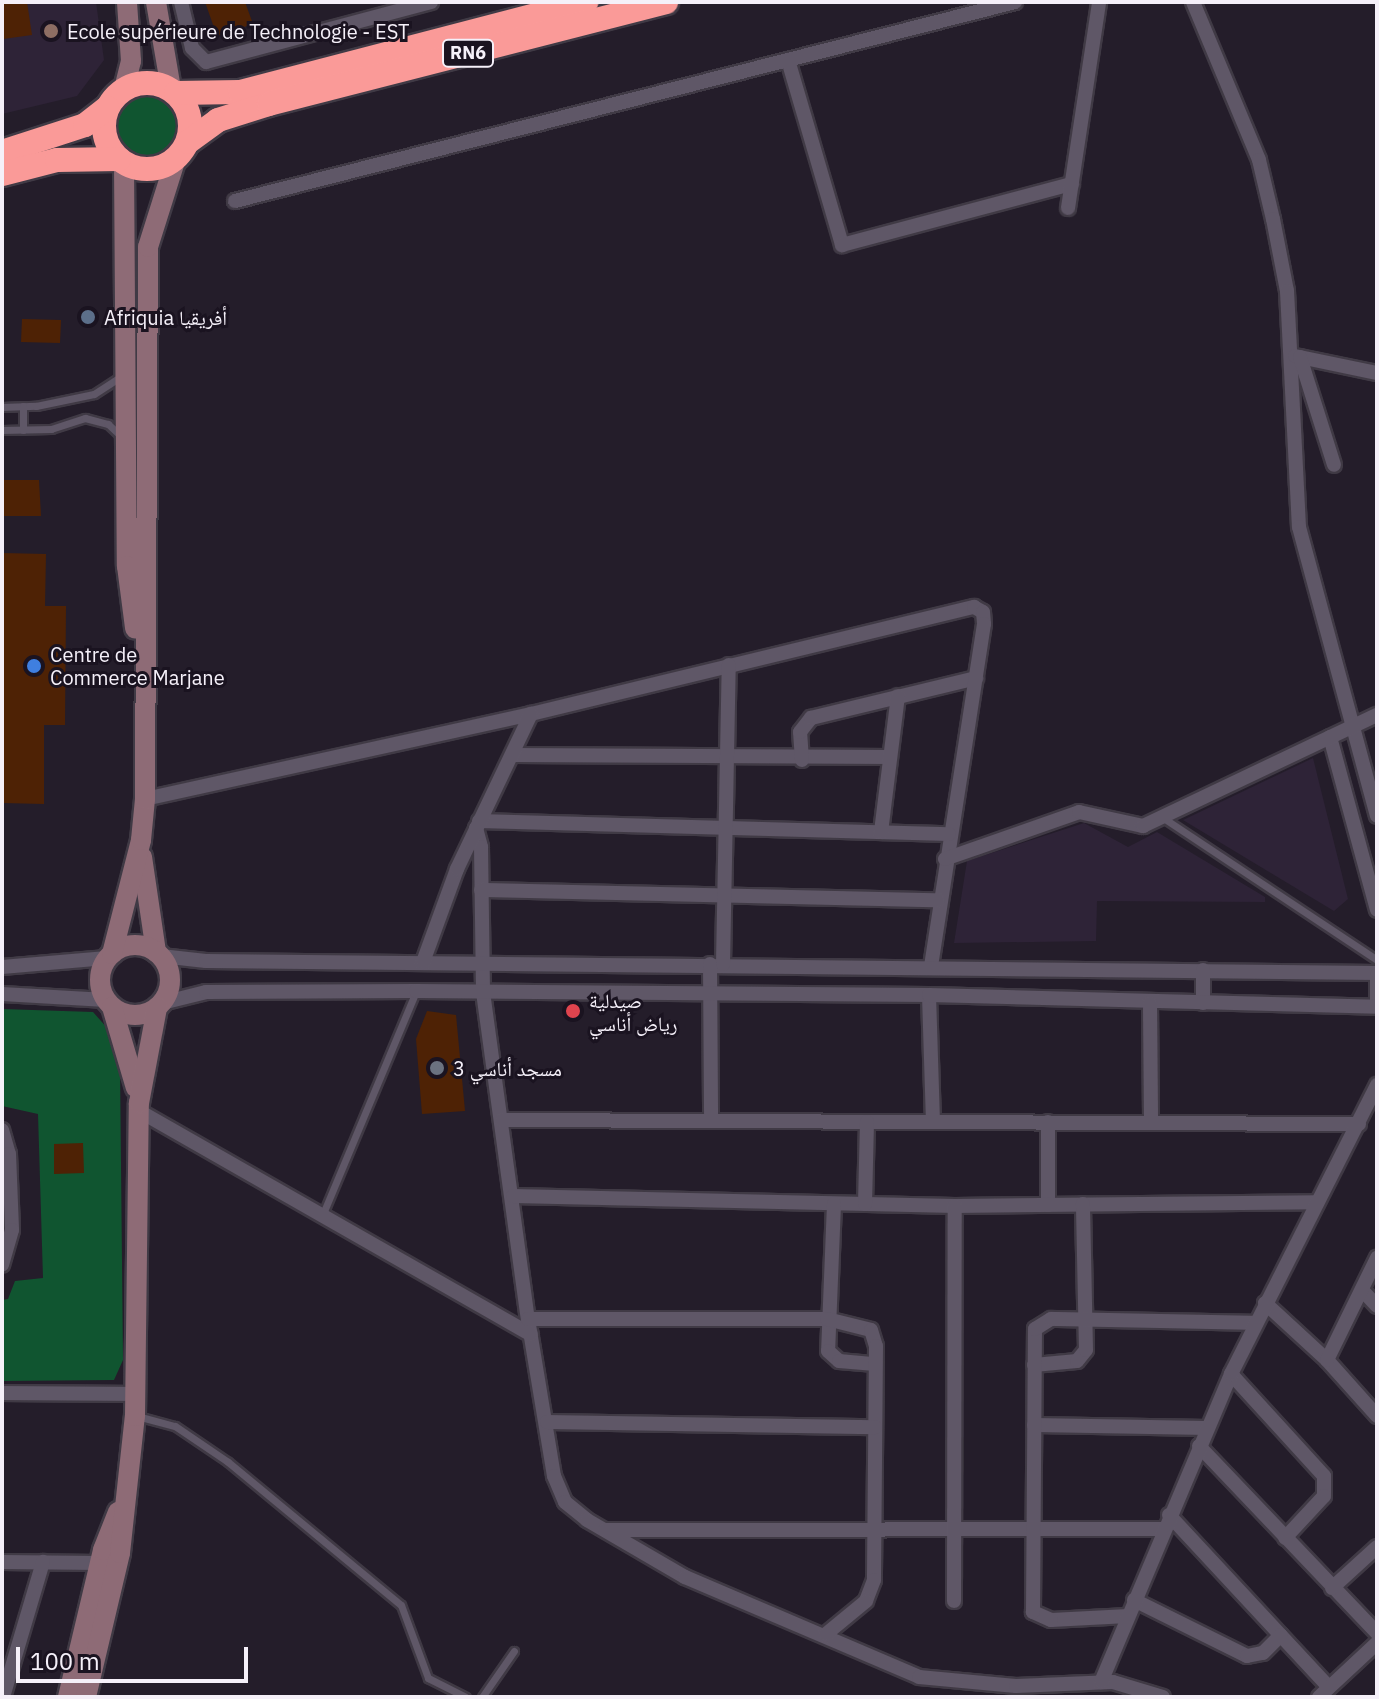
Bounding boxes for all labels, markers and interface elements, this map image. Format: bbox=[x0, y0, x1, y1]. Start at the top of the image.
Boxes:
place label: Ecole supérieure de Technologie - EST bbox=[67, 19, 409, 43]
marker: Ecole supérieure de Technologie - EST bbox=[42, 22, 60, 40]
road number: RN6 bbox=[442, 39, 494, 67]
place label: Afriquia أفريقيا bbox=[104, 305, 227, 329]
marker: Afriquia أفريقيا bbox=[79, 308, 97, 326]
place label: Centre de Commerce Marjane bbox=[50, 642, 225, 689]
marker: Centre de Commerce Marjane bbox=[25, 657, 43, 675]
place label: صيدلية رياض أناسي bbox=[589, 988, 677, 1035]
marker: صيدلية رياض أناسي bbox=[564, 1002, 582, 1020]
place label: مسجد أناسي 3 bbox=[453, 1056, 562, 1080]
marker: مسجد أناسي 3 bbox=[428, 1059, 446, 1077]
scale bar bbox=[20, 1631, 252, 1681]
text: 100 m bbox=[30, 1645, 100, 1677]

